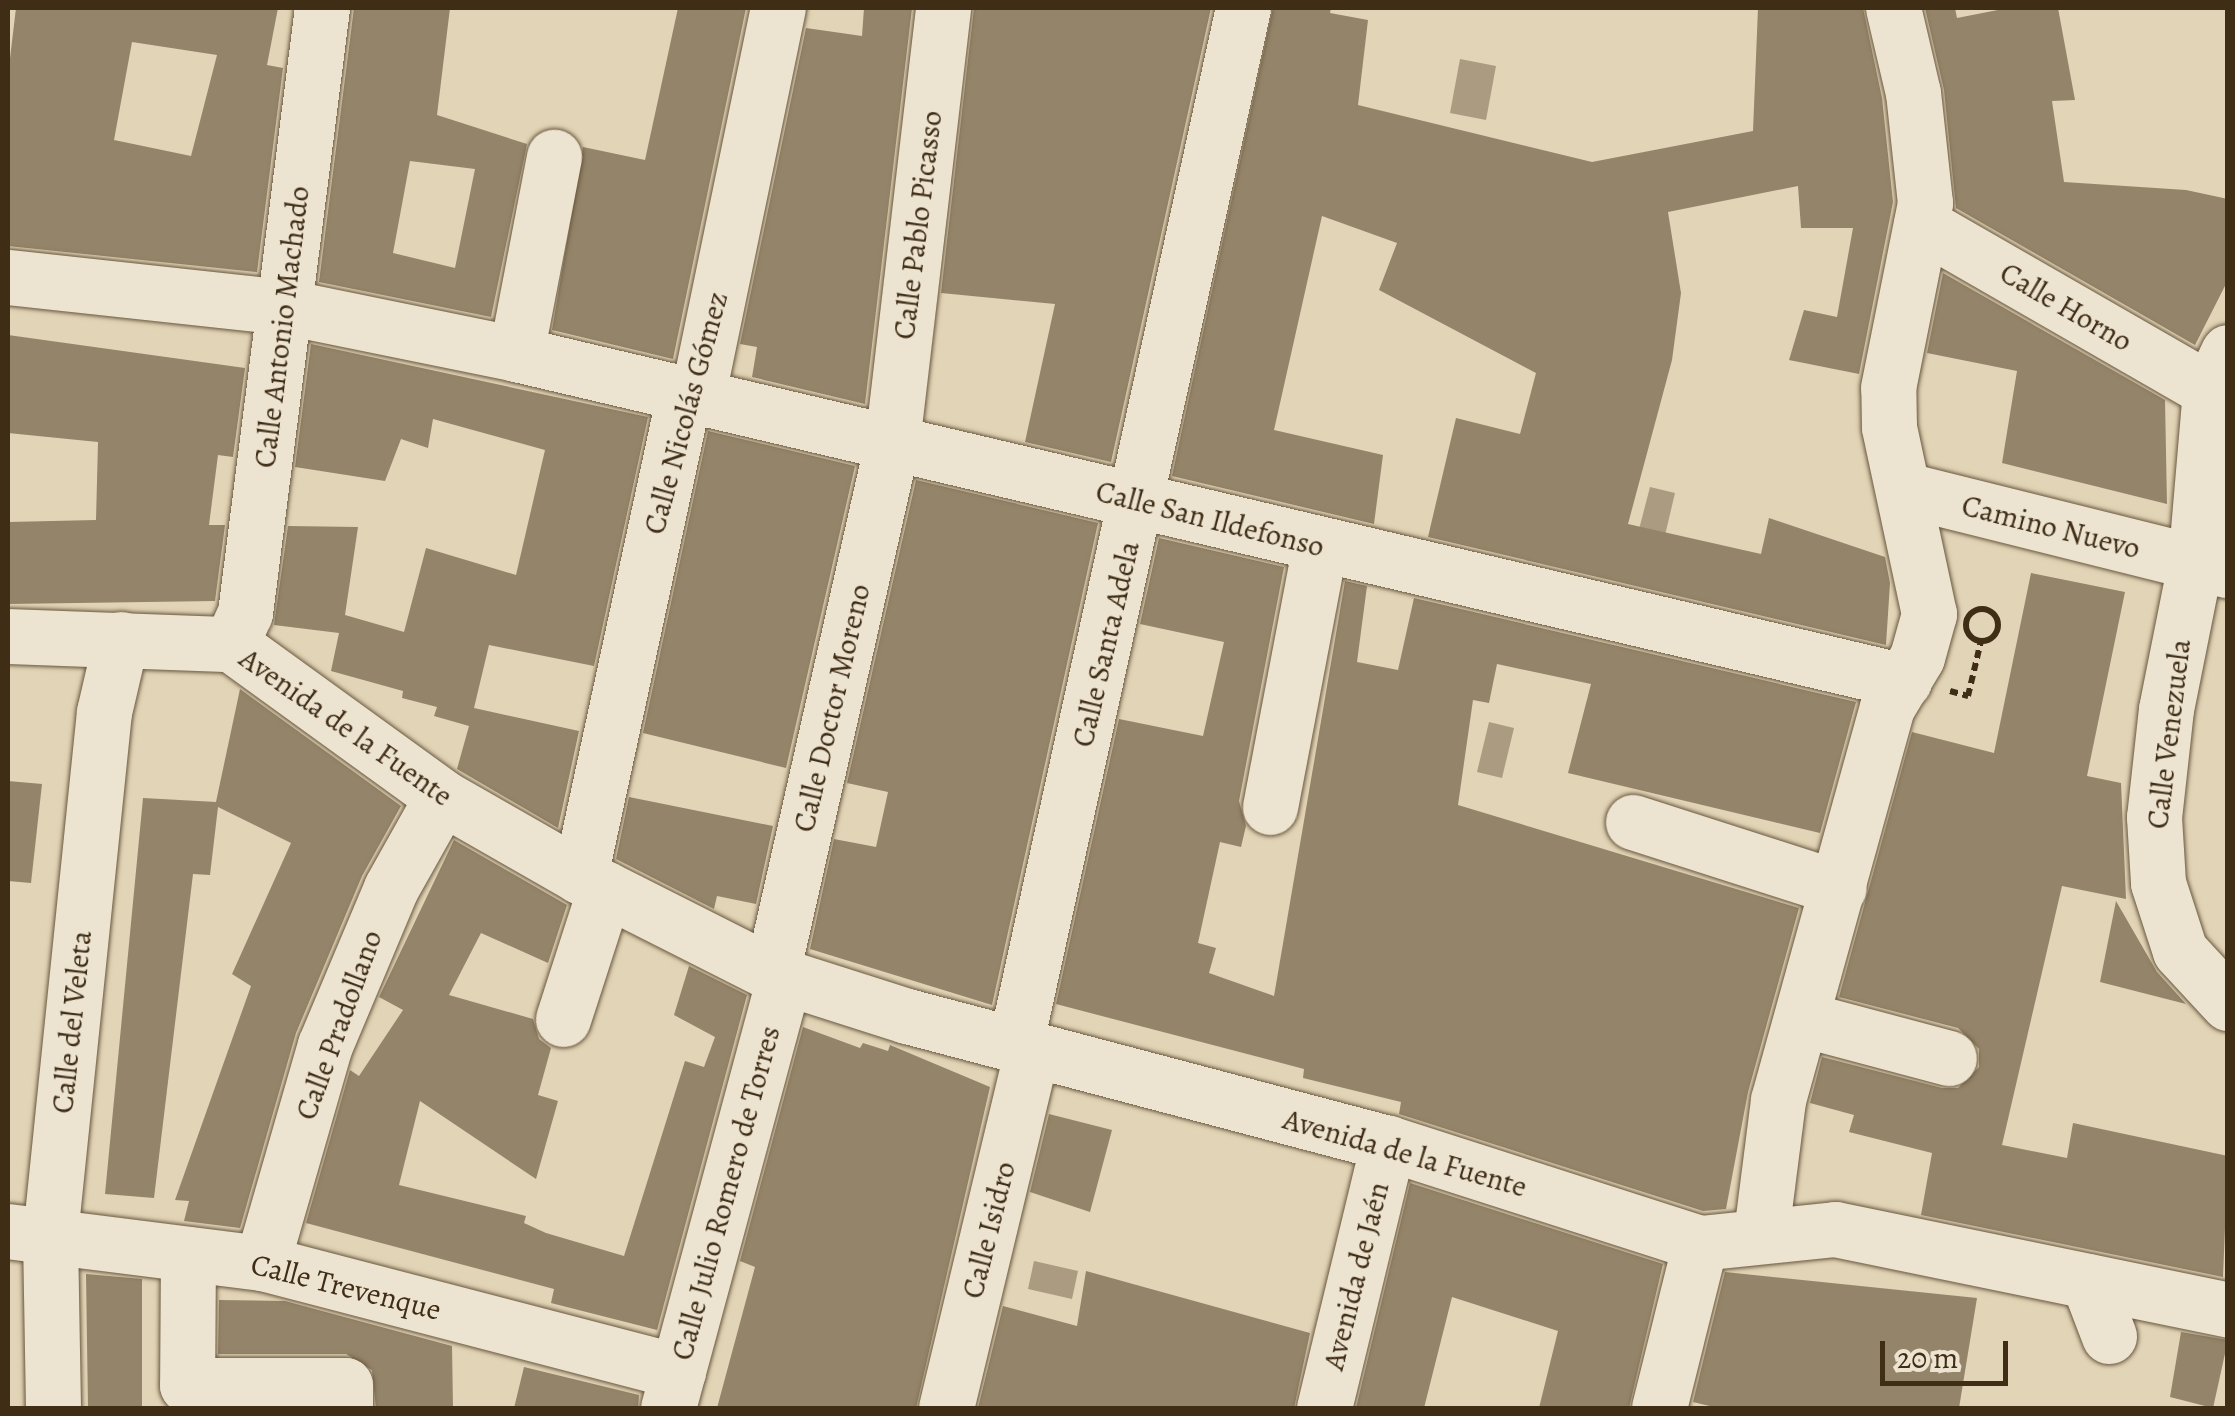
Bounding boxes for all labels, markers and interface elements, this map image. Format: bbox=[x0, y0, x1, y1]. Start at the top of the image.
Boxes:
street label: Calle Pablo Picasso bbox=[886, 109, 950, 341]
street label: Calle Antonio Machado bbox=[247, 184, 317, 470]
street label: Calle Horno bbox=[1994, 255, 2138, 359]
street label: Calle Nicolás Gómez bbox=[636, 288, 736, 538]
street label: Calle San Ildefonso bbox=[1092, 473, 1328, 565]
street label: Camino Nuevo bbox=[1958, 487, 2144, 567]
street label: Calle Santa Adela bbox=[1065, 538, 1147, 750]
street label: Calle Doctor Moreno bbox=[786, 580, 878, 836]
street label: Calle Venezuela bbox=[2140, 637, 2198, 831]
street label: Avenida de la Fuente bbox=[233, 640, 459, 814]
street label: Calle Pradollano bbox=[288, 925, 390, 1125]
street label: Calle del Veleta bbox=[44, 929, 100, 1115]
street label: Calle Julio Romero de Torres bbox=[664, 1022, 788, 1364]
street label: Avenida de la Fuente bbox=[1279, 1101, 1531, 1205]
street label: Calle Isidro bbox=[955, 1158, 1023, 1302]
street label: Avenida de Jaén bbox=[1315, 1178, 1397, 1374]
street label: Calle Trevenque bbox=[247, 1246, 445, 1328]
scale bar bbox=[1885, 1321, 2012, 1383]
text: 20 m bbox=[1897, 1338, 1958, 1378]

